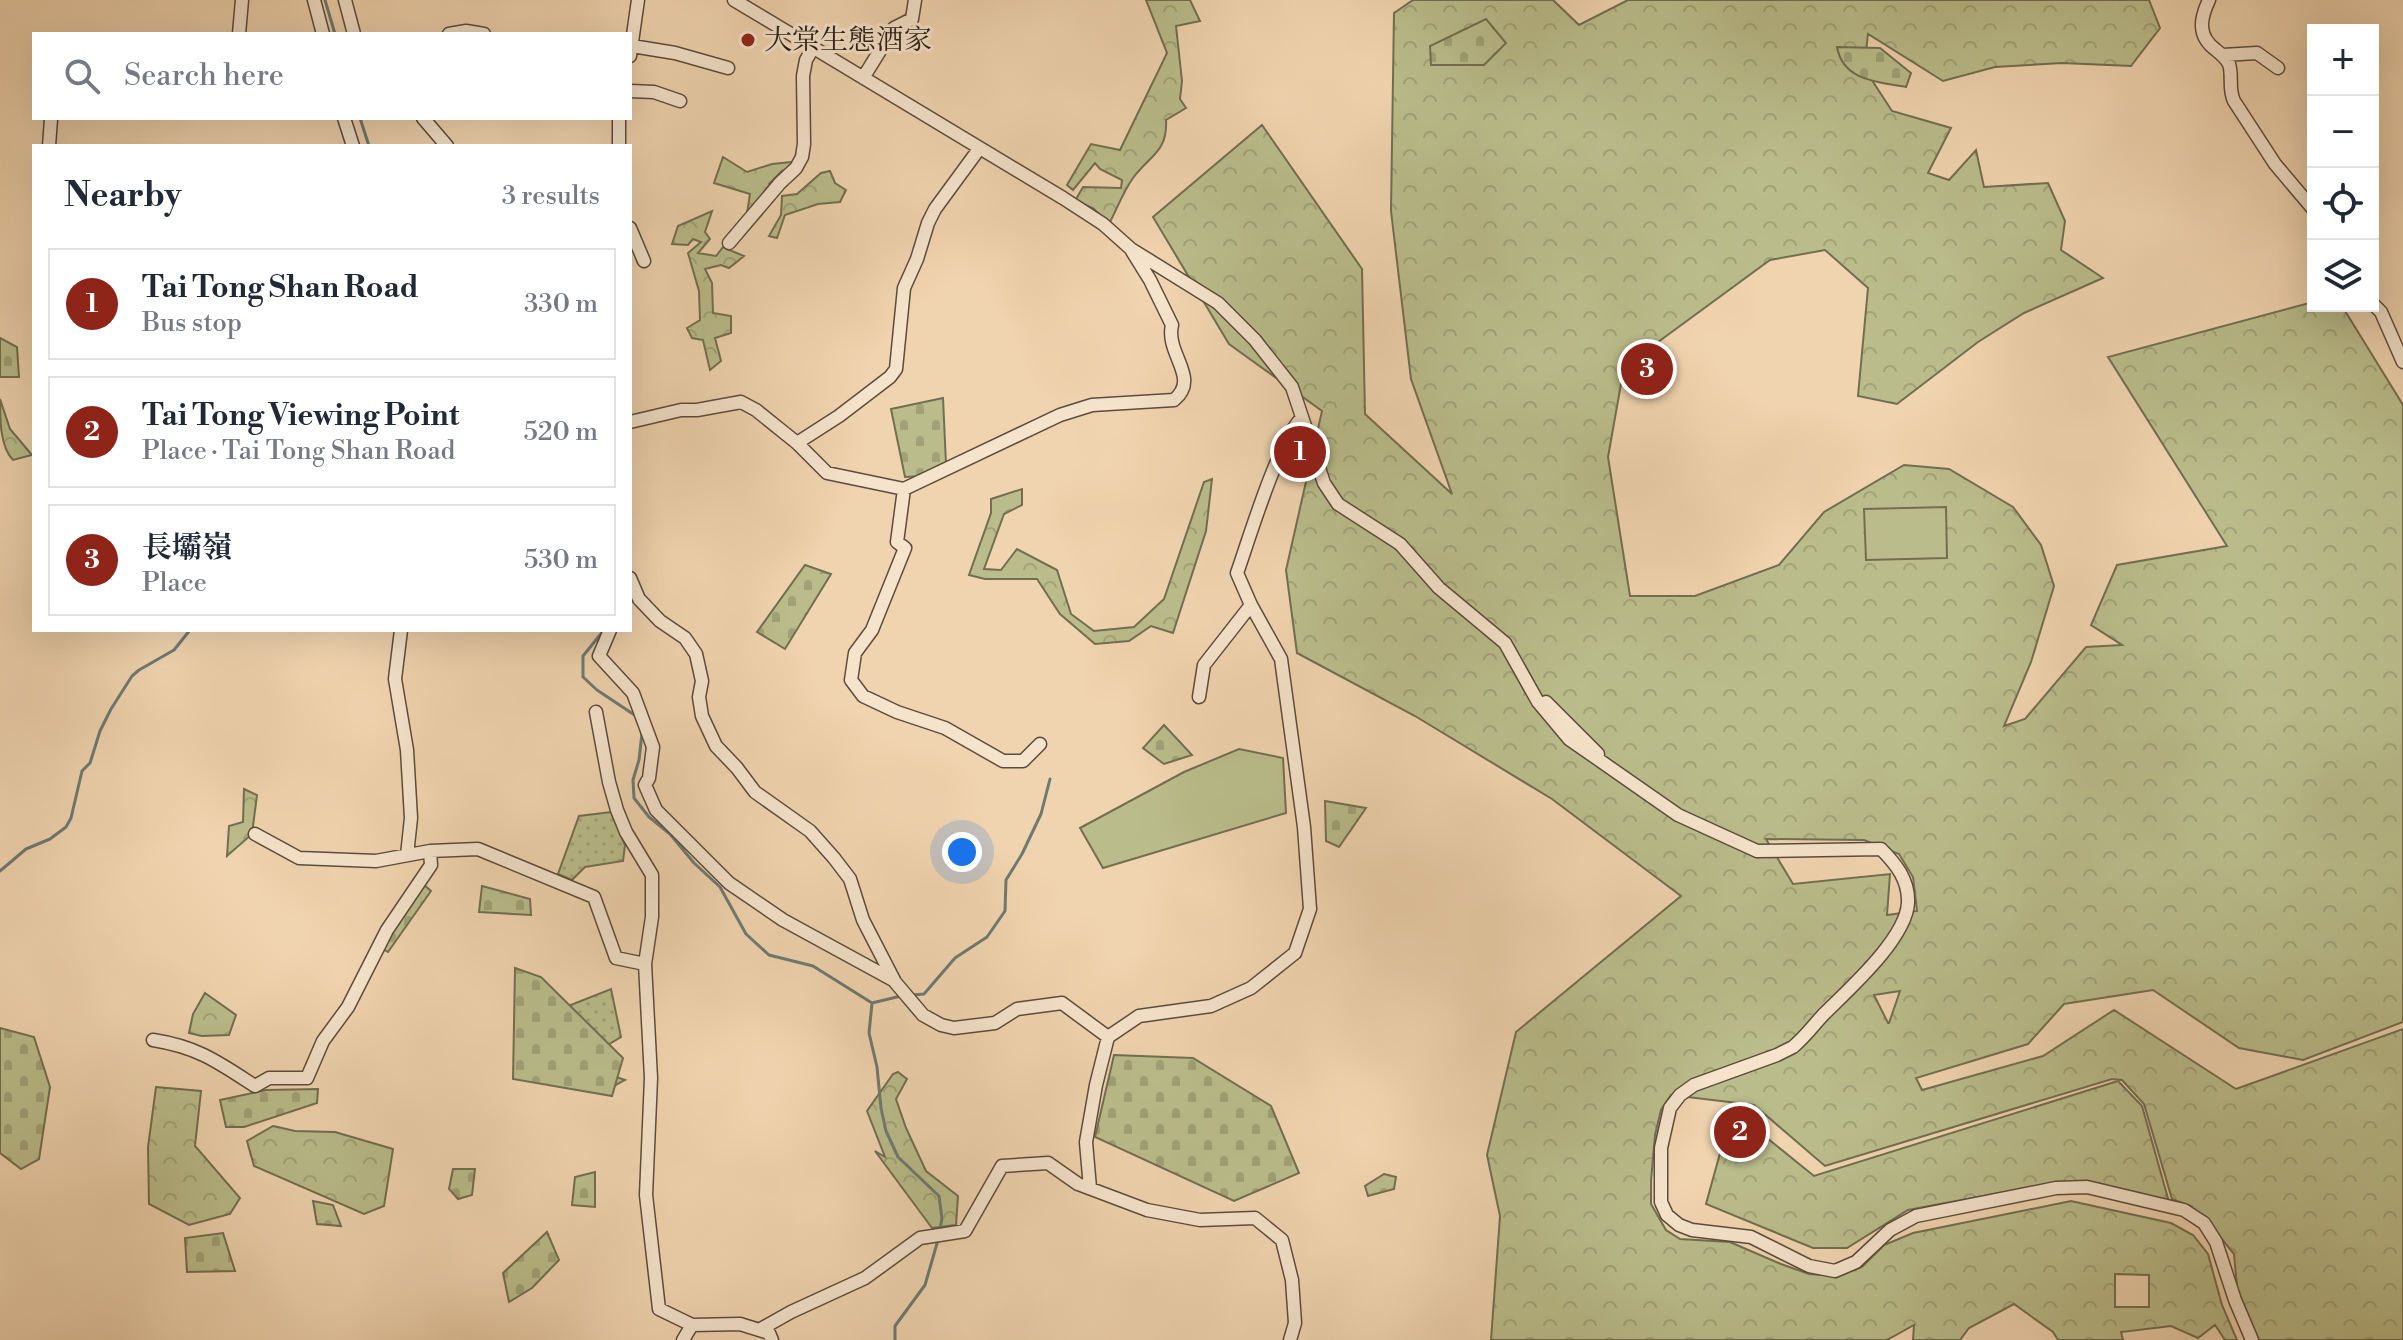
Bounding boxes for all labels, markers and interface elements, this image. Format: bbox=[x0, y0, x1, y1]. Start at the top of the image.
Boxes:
place label: 大棠生態酒家 bbox=[764, 23, 932, 58]
map controls bbox=[2307, 24, 2379, 312]
button: + bbox=[2307, 24, 2379, 96]
marker: 大棠生態酒家 bbox=[739, 31, 757, 49]
search box bbox=[32, 32, 632, 120]
icon: search bbox=[60, 54, 104, 98]
text: Search here bbox=[124, 57, 284, 95]
button: − bbox=[2307, 96, 2379, 168]
button: locate bbox=[2307, 168, 2379, 240]
text: Nearby bbox=[64, 175, 182, 217]
text: 3 results bbox=[502, 180, 600, 212]
button: layers bbox=[2307, 240, 2379, 312]
text: Tai Tong Shan Road bbox=[142, 269, 419, 307]
text: 1 bbox=[86, 288, 98, 320]
text: 330 m bbox=[524, 288, 598, 320]
text: Bus stop bbox=[142, 307, 242, 339]
pin: 3 bbox=[1621, 339, 1673, 399]
text: Tai Tong Viewing Point bbox=[142, 397, 459, 435]
text: 2 bbox=[84, 416, 100, 448]
text: 520 m bbox=[523, 416, 598, 448]
pin: 1 bbox=[1274, 422, 1326, 482]
text: Place · Tai Tong Shan Road bbox=[142, 435, 455, 467]
text: 長壩嶺 bbox=[142, 529, 232, 567]
text: 3 bbox=[84, 544, 100, 576]
text: 530 m bbox=[524, 544, 598, 576]
text: Place bbox=[142, 567, 207, 599]
your location bbox=[942, 832, 982, 872]
pin: 2 bbox=[1714, 1102, 1766, 1162]

